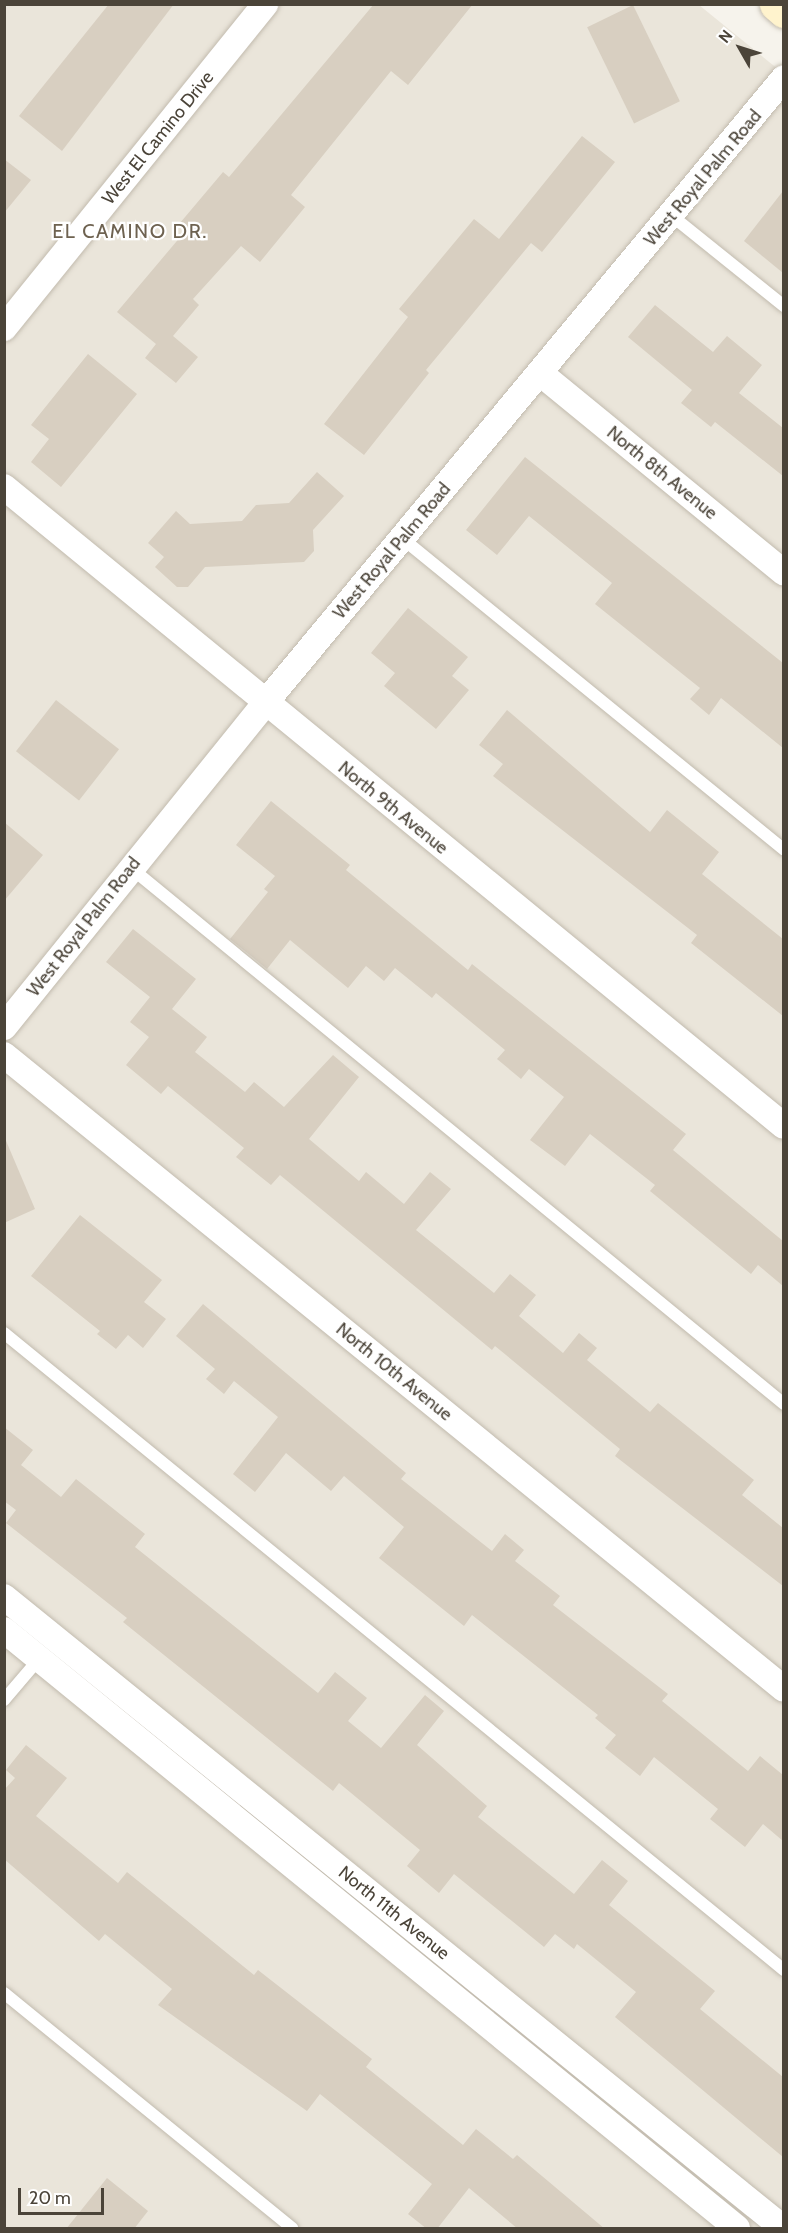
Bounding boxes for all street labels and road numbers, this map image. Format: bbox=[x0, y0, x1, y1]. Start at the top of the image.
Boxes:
street label: West El Camino Drive bbox=[98, 67, 218, 209]
street label: West Royal Palm Road bbox=[640, 106, 766, 250]
street label: North 8th Avenue bbox=[602, 422, 722, 524]
street label: West Royal Palm Road bbox=[329, 479, 455, 623]
street label: North 9th Avenue bbox=[334, 757, 452, 859]
street label: West Royal Palm Road bbox=[23, 853, 145, 1001]
street label: North 10th Avenue bbox=[332, 1319, 456, 1425]
street label: North 11th Avenue bbox=[334, 1862, 454, 1964]

